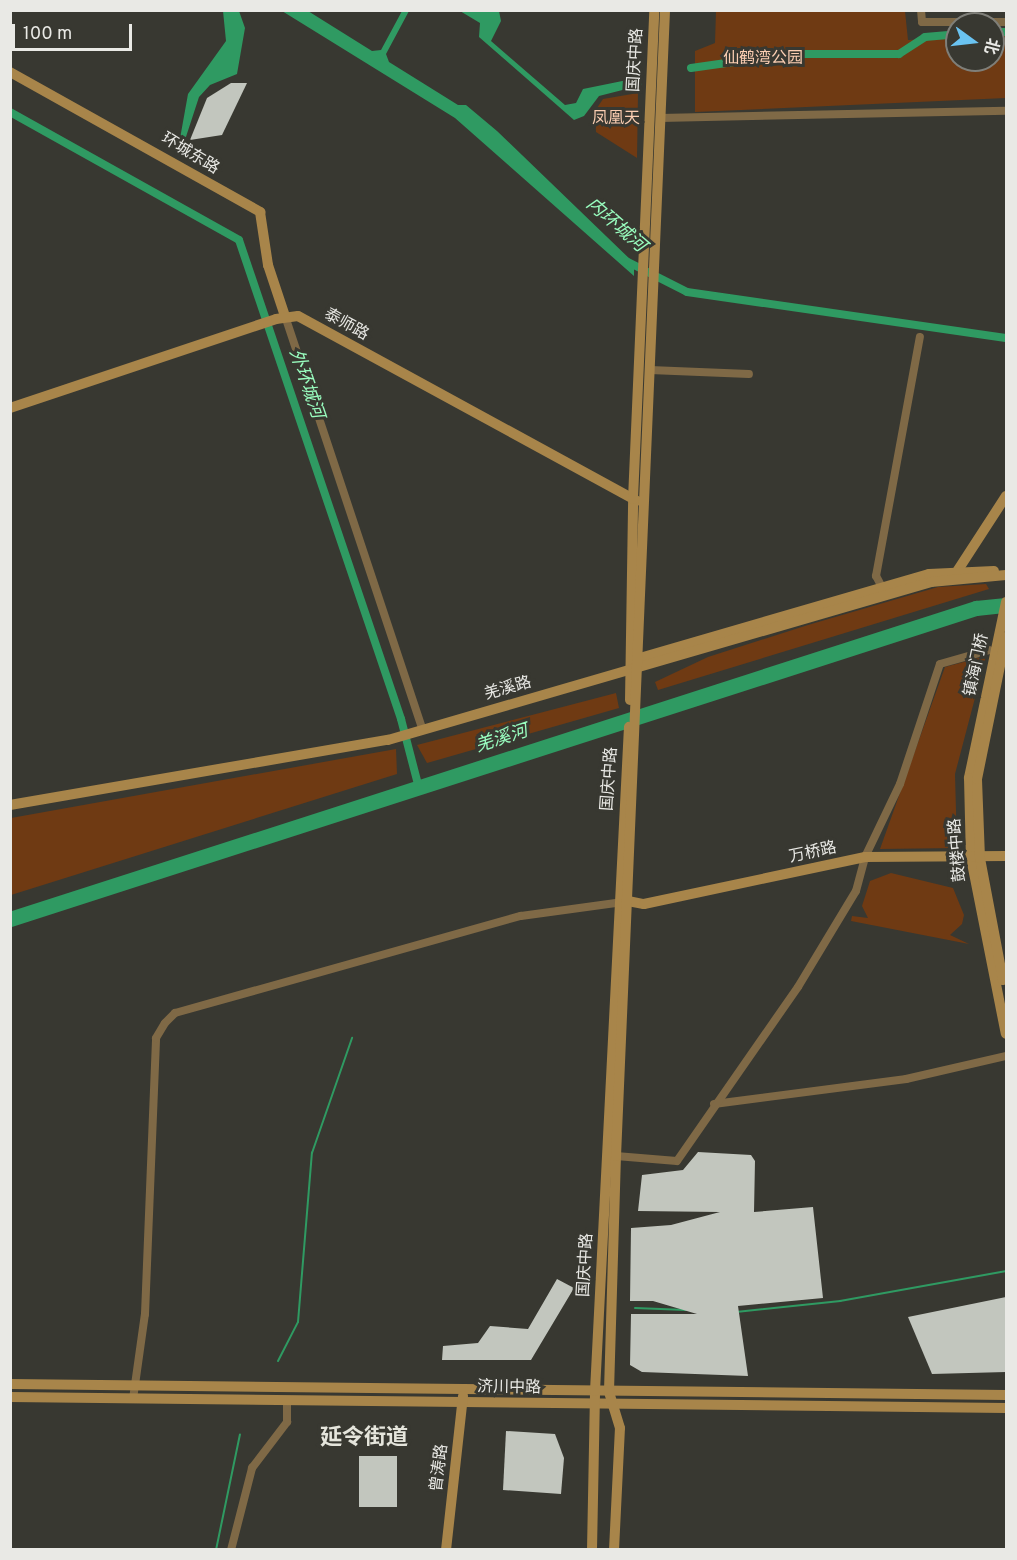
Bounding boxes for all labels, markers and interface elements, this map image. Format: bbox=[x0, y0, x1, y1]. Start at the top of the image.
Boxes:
scale bar bbox=[15, 12, 135, 50]
north arrow bbox=[945, 12, 1005, 72]
text: 100 m bbox=[23, 23, 72, 46]
street label: 国庆中路 bbox=[625, 28, 647, 92]
text: 北 bbox=[979, 36, 1002, 56]
park label: 仙鹤湾公园 bbox=[723, 49, 803, 69]
park label: 凤凰天 bbox=[592, 109, 640, 129]
street label: 环城东路 bbox=[158, 129, 222, 179]
water label: 内环城河 bbox=[581, 194, 649, 258]
street label: 泰师路 bbox=[320, 305, 372, 345]
water label: 外环城河 bbox=[283, 346, 327, 422]
street label: 镇海门桥 bbox=[961, 632, 993, 698]
street label: 羌溪路 bbox=[482, 673, 534, 705]
water label: 羌溪河 bbox=[473, 721, 531, 759]
street label: 国庆中路 bbox=[598, 746, 622, 812]
street label: 鼓楼中路 bbox=[946, 817, 970, 883]
street label: 万桥路 bbox=[788, 839, 838, 867]
street label: 国庆中路 bbox=[575, 1233, 597, 1297]
street label: 济川中路 bbox=[477, 1378, 541, 1398]
district label: 延令街道 bbox=[320, 1426, 408, 1452]
street label: 曾涛路 bbox=[428, 1443, 452, 1493]

